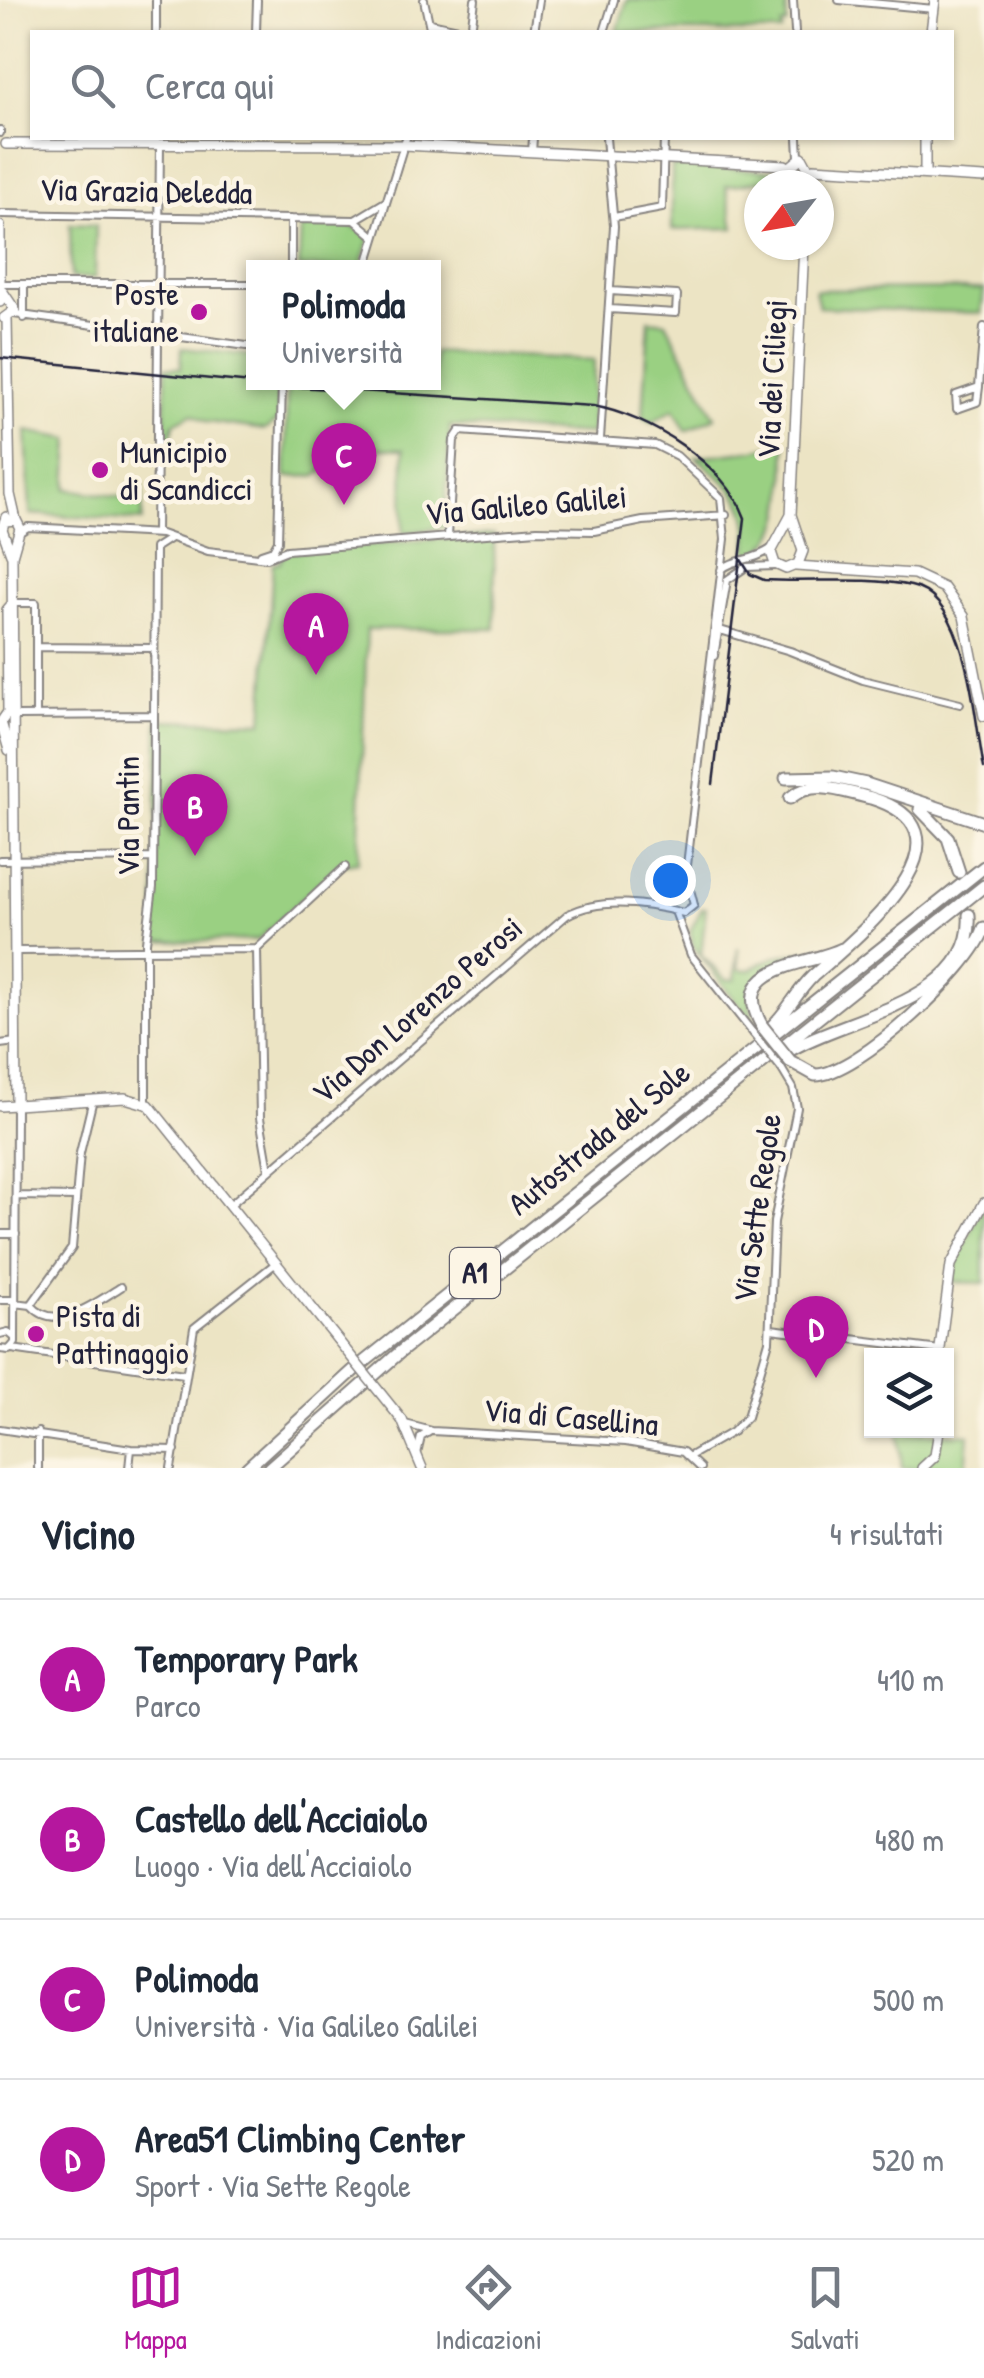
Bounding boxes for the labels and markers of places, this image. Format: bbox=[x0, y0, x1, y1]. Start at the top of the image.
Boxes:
place label: Poste italiane bbox=[93, 272, 179, 352]
marker: Poste italiane bbox=[188, 301, 210, 323]
pin: C bbox=[312, 422, 376, 505]
place label: Municipio di Scandicci bbox=[120, 430, 253, 510]
marker: Municipio di Scandicci bbox=[89, 459, 111, 481]
pin: A bbox=[284, 592, 348, 675]
pin: B bbox=[162, 774, 228, 856]
place label: Pista di Pattinaggio bbox=[56, 1294, 189, 1374]
pin: D bbox=[784, 1296, 848, 1378]
marker: Pista di Pattinaggio bbox=[25, 1323, 47, 1345]

